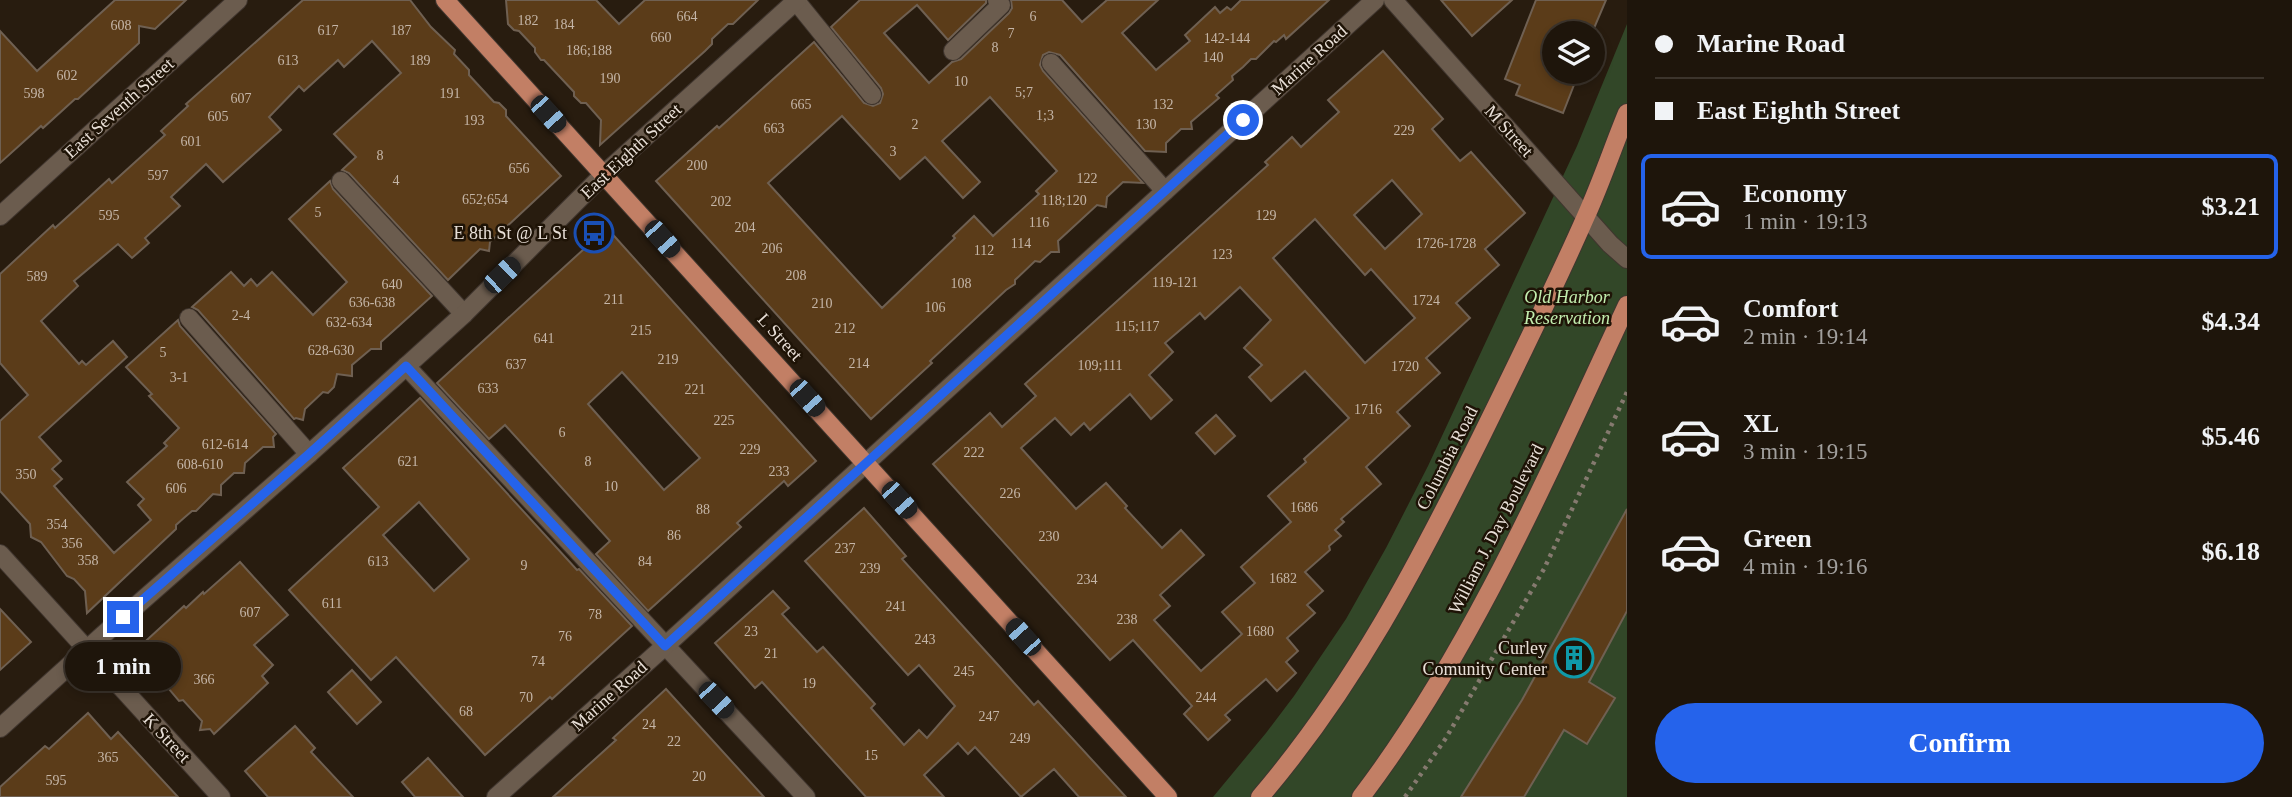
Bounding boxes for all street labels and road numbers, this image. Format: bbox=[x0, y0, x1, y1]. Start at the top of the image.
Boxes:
street label: Marine Road bbox=[1267, 21, 1351, 99]
street label: East Seventh Street bbox=[60, 54, 178, 162]
street label: East Eighth Street bbox=[577, 99, 685, 203]
street label: M Street bbox=[1481, 101, 1537, 161]
street label: L Street bbox=[754, 309, 806, 365]
street label: Columbia Road bbox=[1412, 403, 1482, 513]
street label: William J. Day Boulevard bbox=[1444, 441, 1548, 617]
street label: Marine Road bbox=[567, 657, 651, 735]
street label: K Street bbox=[139, 709, 195, 767]

